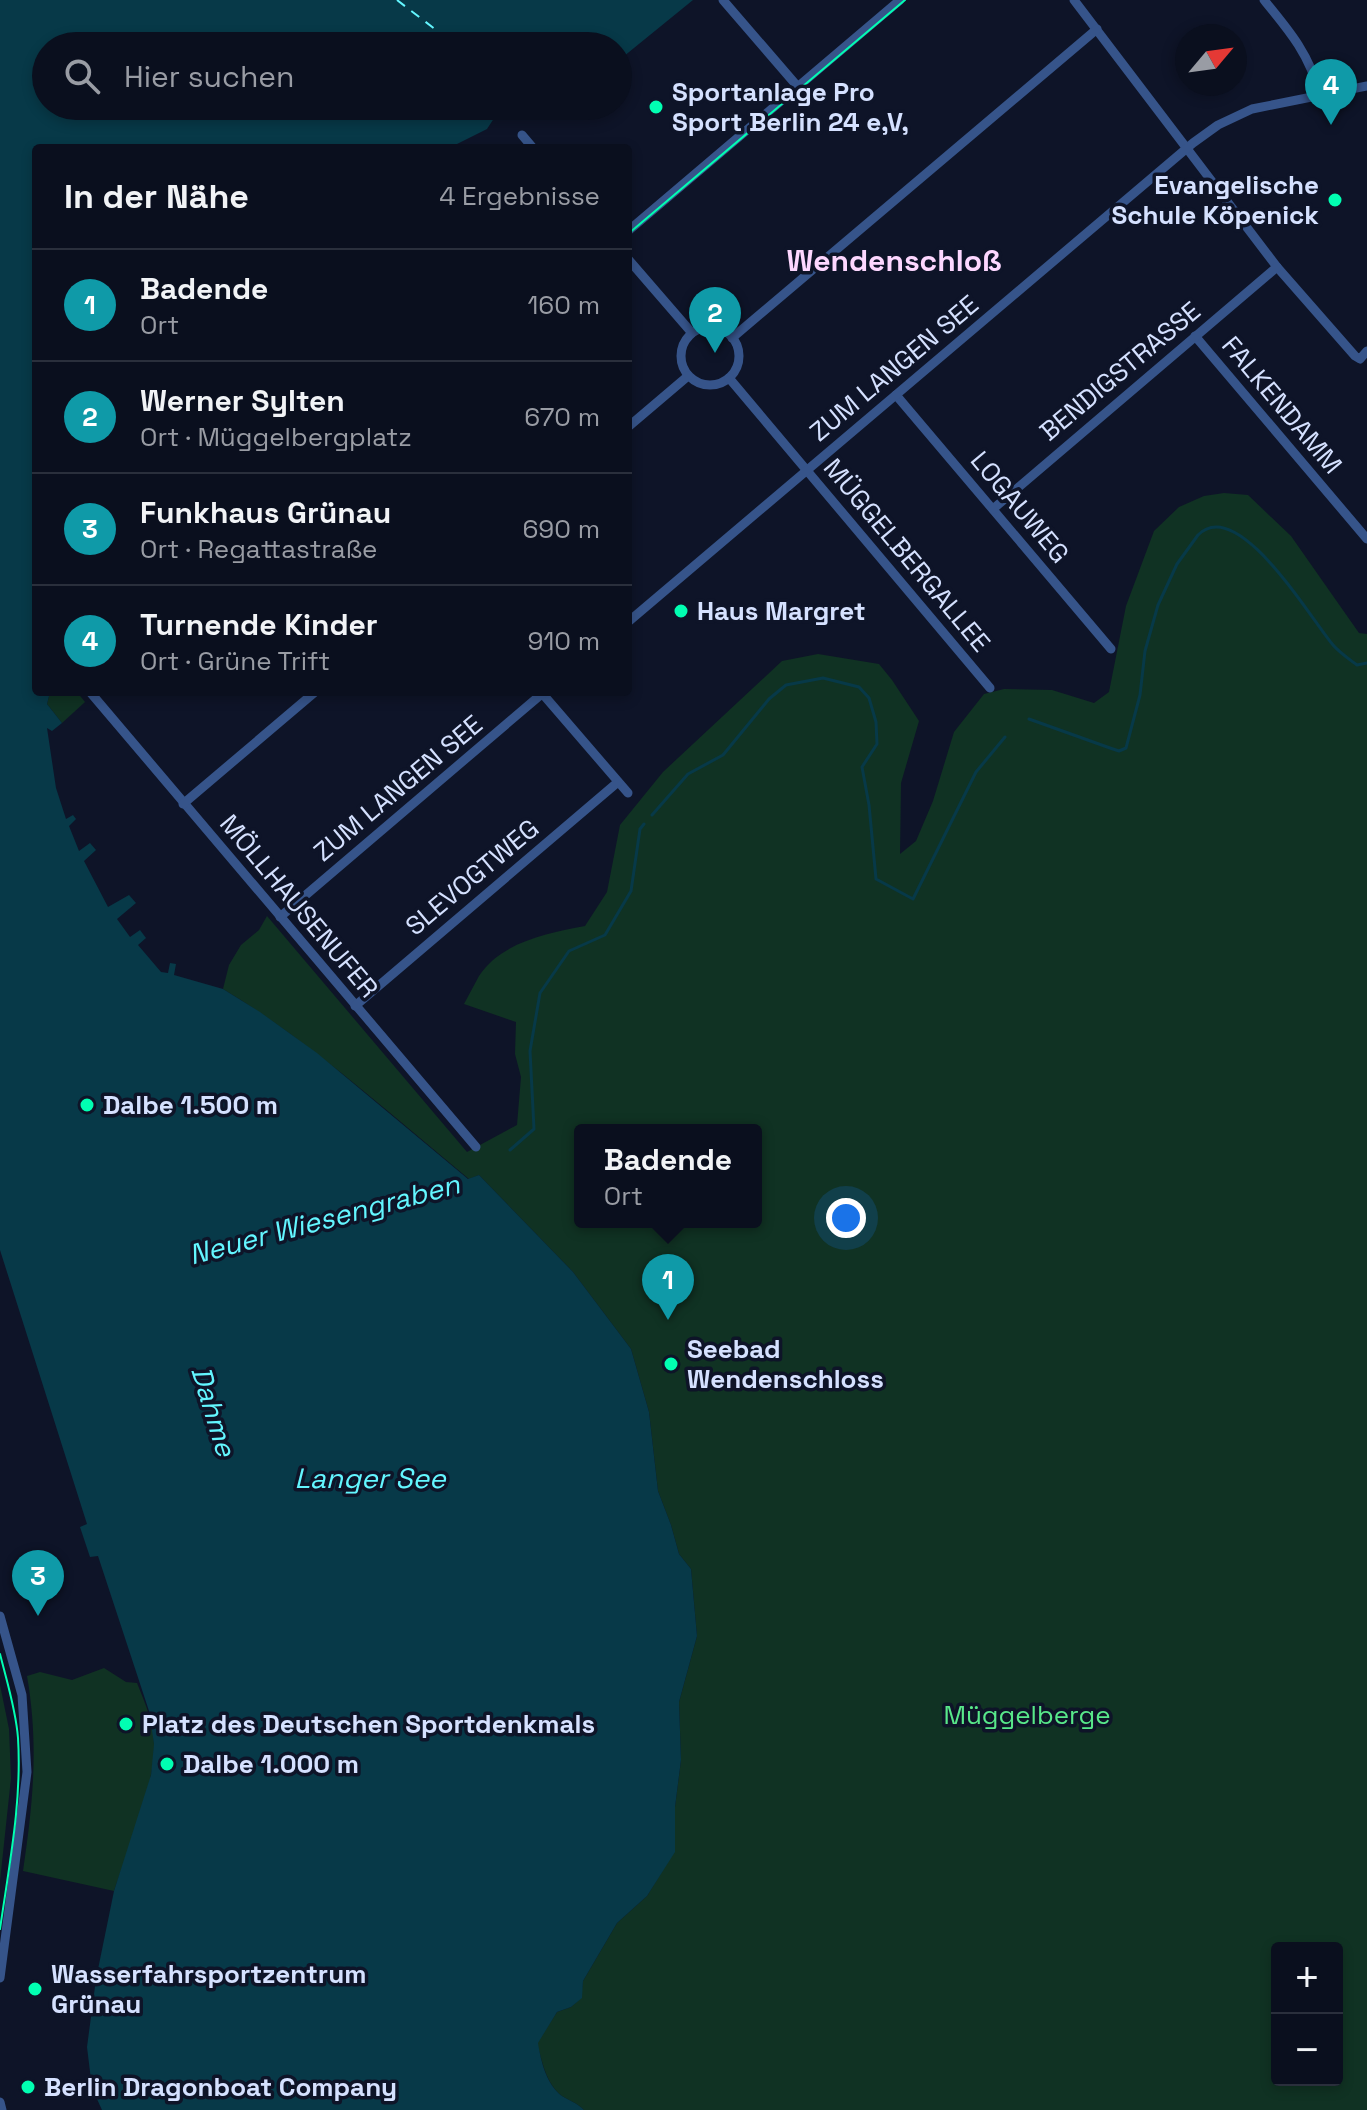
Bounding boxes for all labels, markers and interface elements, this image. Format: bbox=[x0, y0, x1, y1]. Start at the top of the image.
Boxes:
north arrow bbox=[1175, 24, 1247, 96]
search box bbox=[32, 32, 632, 120]
icon: search bbox=[60, 54, 104, 98]
text: Hier suchen bbox=[124, 57, 294, 96]
pin: 4 bbox=[1305, 59, 1357, 125]
place label: Sportanlage Pro Sport Berlin 24 e,V, bbox=[672, 75, 909, 139]
marker: Sportanlage Pro Sport Berlin 24 e,V, bbox=[647, 98, 665, 116]
place label: Evangelische Schule Köpenick bbox=[1111, 168, 1319, 232]
text: In der Nähe bbox=[64, 175, 249, 218]
text: 4 Ergebnisse bbox=[439, 179, 600, 213]
marker: Evangelische Schule Köpenick bbox=[1326, 191, 1344, 209]
district label: Wendenschloß bbox=[786, 241, 1002, 280]
text: Badende bbox=[140, 269, 268, 308]
pin: 2 bbox=[689, 287, 741, 353]
street label: ZUM LANGEN SEE bbox=[803, 287, 985, 449]
text: 1 bbox=[84, 288, 96, 322]
text: 160 m bbox=[528, 288, 600, 322]
street label: BENDIGSTRASSE bbox=[1033, 294, 1207, 448]
text: Ort bbox=[140, 308, 179, 342]
street label: FALKENDAMM bbox=[1214, 329, 1350, 481]
text: Werner Sylten bbox=[140, 381, 345, 420]
text: 2 bbox=[82, 400, 98, 434]
text: 670 m bbox=[524, 400, 600, 434]
text: Ort · Müggelbergplatz bbox=[140, 420, 412, 454]
street label: LOGAUWEG bbox=[963, 444, 1077, 570]
street label: MÜGGELBERGALLEE bbox=[816, 451, 998, 659]
text: Funkhaus Grünau bbox=[140, 493, 391, 532]
text: 3 bbox=[82, 512, 98, 546]
text: 690 m bbox=[522, 512, 600, 546]
text: Ort · Regattastraße bbox=[140, 532, 377, 566]
place label: Haus Margret bbox=[697, 594, 866, 628]
marker: Haus Margret bbox=[672, 602, 690, 620]
text: Turnende Kinder bbox=[140, 605, 378, 644]
text: 4 bbox=[82, 624, 98, 658]
text: 910 m bbox=[528, 624, 600, 658]
text: Ort · Grüne Trift bbox=[140, 644, 330, 678]
street label: ZUM LANGEN SEE bbox=[307, 707, 489, 869]
street label: MÖLLHAUSENUFER bbox=[212, 807, 386, 1005]
street label: SLEVOGTWEG bbox=[398, 811, 546, 943]
place label: Dalbe 1.500 m bbox=[103, 1088, 278, 1122]
marker: Dalbe 1.500 m bbox=[78, 1096, 96, 1114]
popup bbox=[574, 1124, 762, 1228]
text: Badende bbox=[604, 1140, 732, 1179]
water label: Neuer Wiesengraben bbox=[185, 1165, 464, 1272]
text: Ort bbox=[604, 1179, 643, 1213]
your location bbox=[826, 1198, 866, 1238]
pin: 1 bbox=[642, 1254, 694, 1320]
place label: Seebad Wendenschloss bbox=[687, 1332, 884, 1396]
marker: Seebad Wendenschloss bbox=[662, 1355, 680, 1373]
water label: Dahme bbox=[183, 1362, 245, 1462]
water label: Langer See bbox=[294, 1460, 447, 1496]
pin: 3 bbox=[12, 1550, 64, 1616]
park label: Müggelberge bbox=[943, 1698, 1111, 1732]
place label: Platz des Deutschen Sportdenkmals bbox=[142, 1707, 595, 1741]
marker: Platz des Deutschen Sportdenkmals bbox=[117, 1715, 135, 1733]
place label: Dalbe 1.000 m bbox=[183, 1747, 359, 1781]
marker: Dalbe 1.000 m bbox=[158, 1755, 176, 1773]
map controls bbox=[1271, 1942, 1343, 2086]
button: + bbox=[1271, 1942, 1343, 2014]
place label: Wasserfahrsportzentrum Grünau bbox=[51, 1957, 366, 2021]
marker: Wasserfahrsportzentrum Grünau bbox=[26, 1980, 44, 1998]
button: − bbox=[1271, 2014, 1343, 2086]
place label: Berlin Dragonboat Company bbox=[44, 2070, 397, 2104]
marker: Berlin Dragonboat Company bbox=[19, 2078, 37, 2096]

